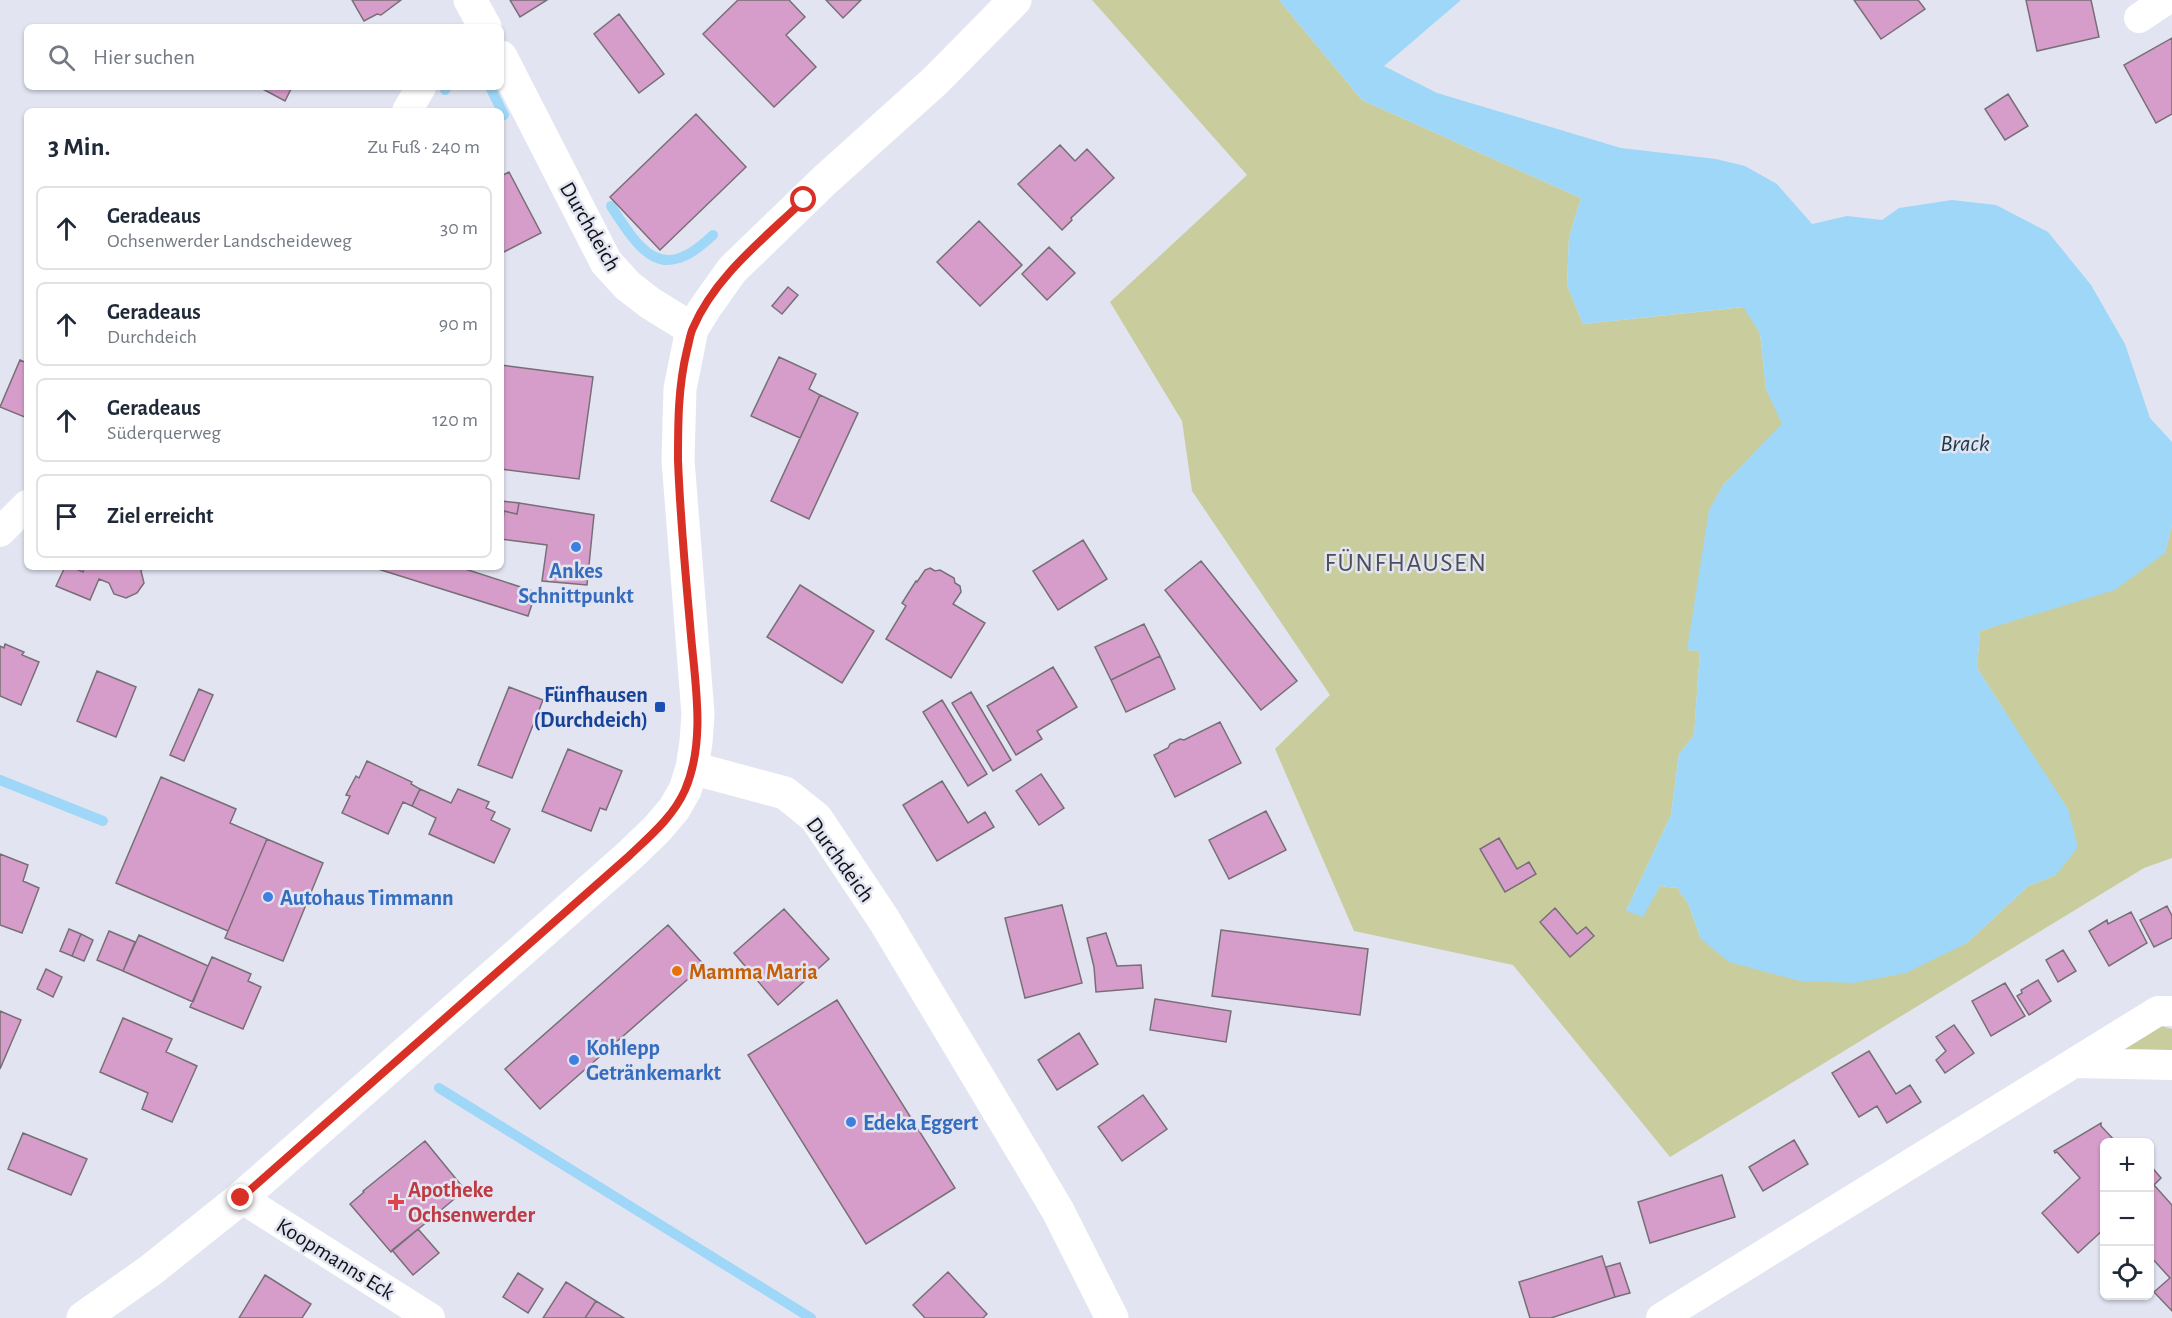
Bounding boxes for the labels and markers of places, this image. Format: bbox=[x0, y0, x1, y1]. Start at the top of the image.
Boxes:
marker: Ankes Schnittpunkt bbox=[569, 540, 583, 554]
place label: Ankes Schnittpunkt bbox=[518, 560, 634, 607]
place label: Fünfhausen (Durchdeich) bbox=[534, 684, 648, 731]
marker: Fünfhausen (Durchdeich) bbox=[653, 700, 667, 714]
place label: Autohaus Timmann bbox=[280, 887, 454, 909]
marker: Autohaus Timmann bbox=[261, 890, 275, 904]
place label: Mamma Maria bbox=[689, 961, 818, 983]
marker: Mamma Maria bbox=[670, 964, 684, 978]
place label: Kohlepp Getränkemarkt bbox=[586, 1037, 722, 1084]
marker: Kohlepp Getränkemarkt bbox=[567, 1053, 581, 1067]
place label: Edeka Eggert bbox=[863, 1112, 979, 1134]
marker: Edeka Eggert bbox=[844, 1115, 858, 1129]
place label: Apotheke Ochsenwerder bbox=[408, 1179, 535, 1226]
marker: Apotheke Ochsenwerder bbox=[389, 1195, 403, 1209]

